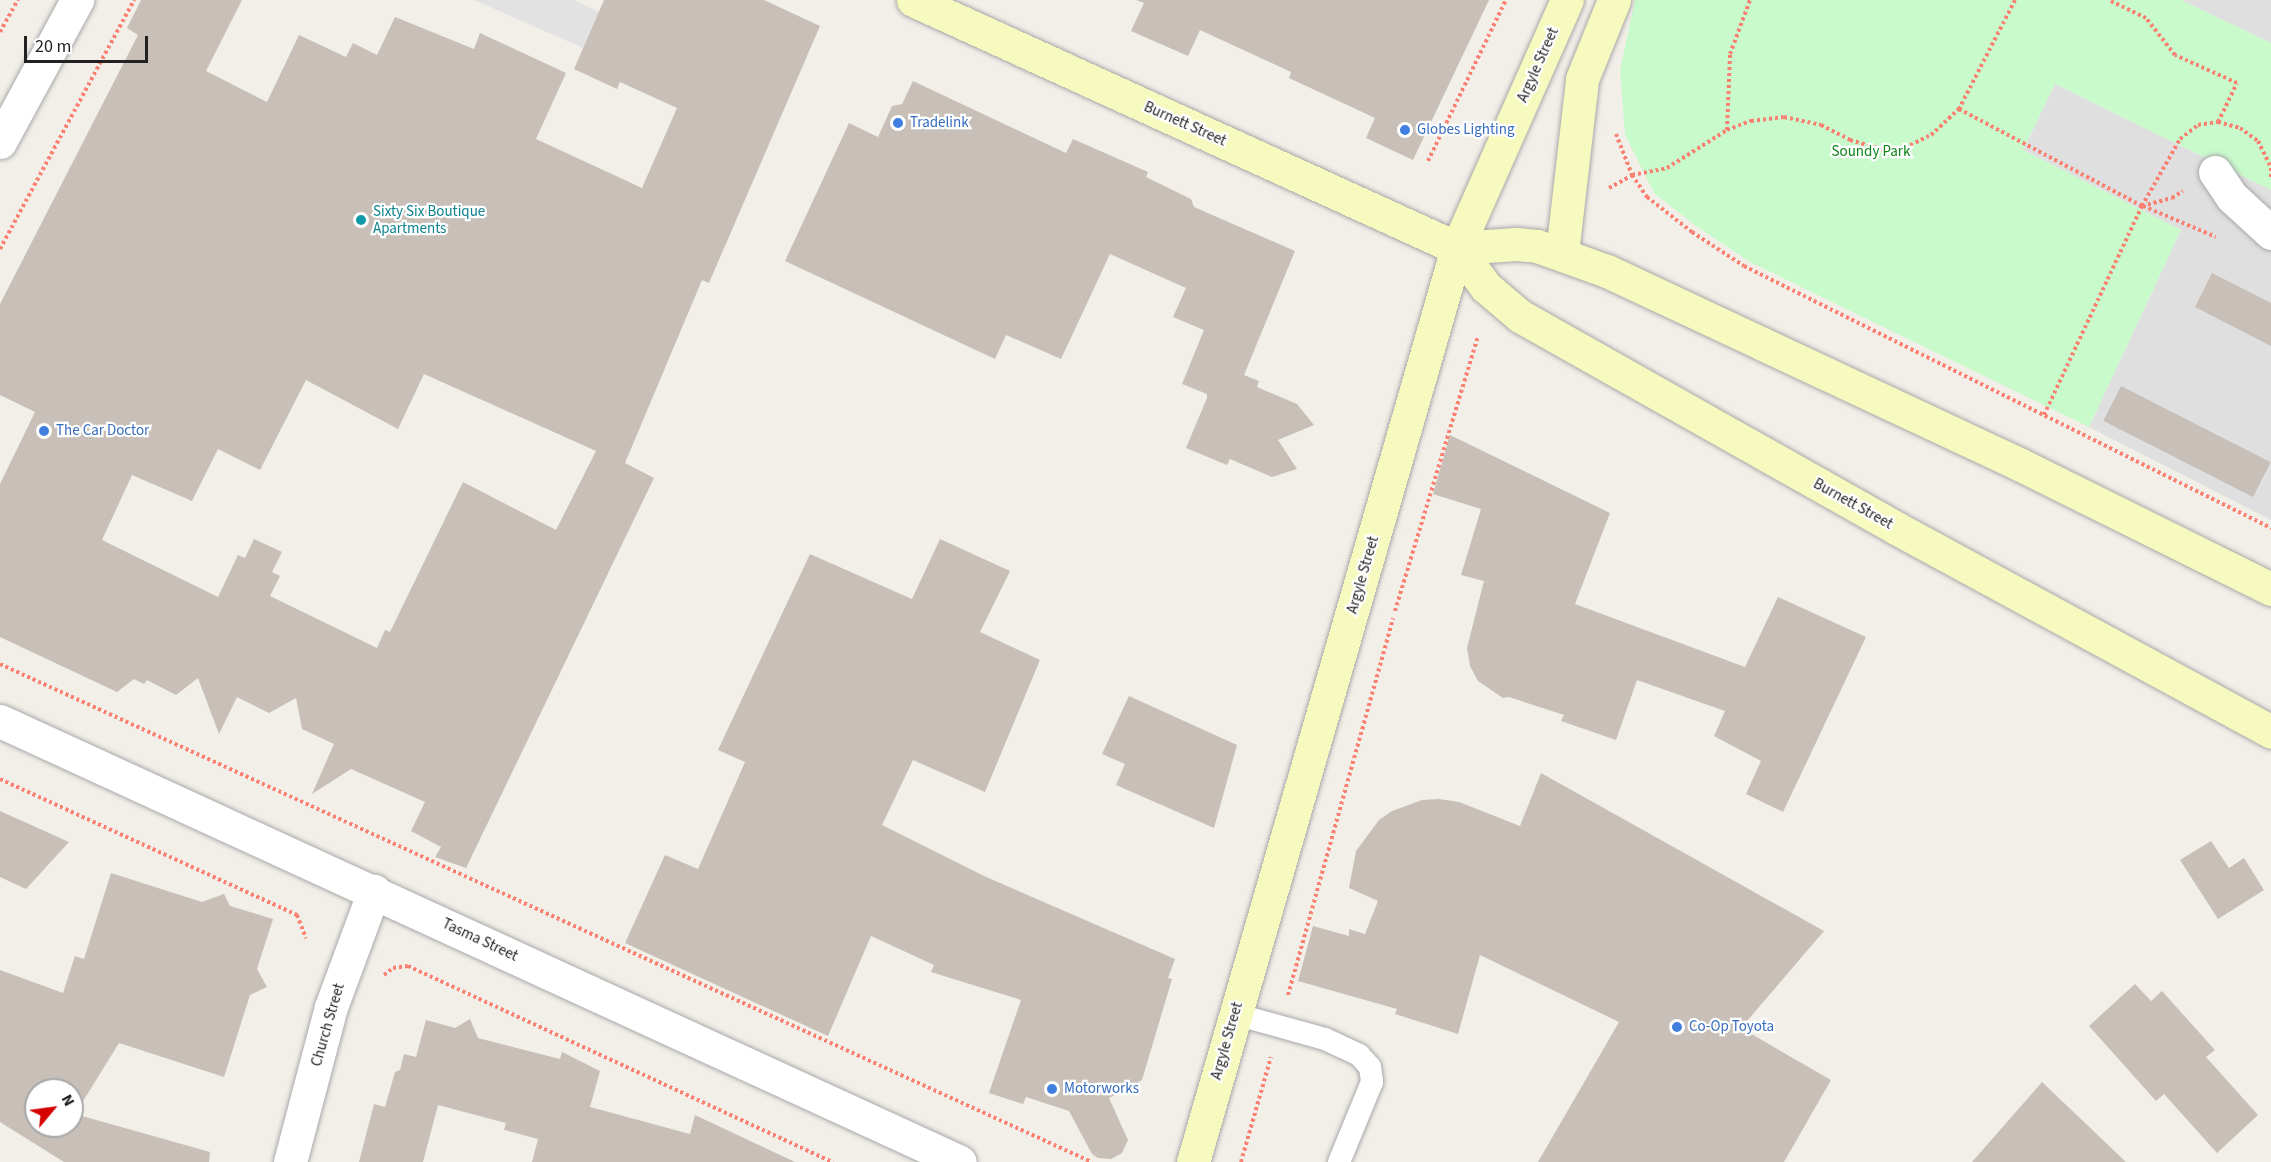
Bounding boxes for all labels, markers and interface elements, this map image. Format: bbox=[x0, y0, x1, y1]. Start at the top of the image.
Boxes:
scale bar bbox=[27, 24, 152, 62]
street label: Argyle Street bbox=[1514, 25, 1562, 105]
text: 20 m bbox=[35, 34, 71, 59]
street label: Burnett Street bbox=[1141, 98, 1229, 150]
place label: Tradelink bbox=[910, 114, 969, 132]
marker: Tradelink bbox=[891, 116, 905, 130]
place label: Globes Lighting bbox=[1417, 121, 1514, 139]
marker: Globes Lighting bbox=[1398, 123, 1412, 137]
park label: Soundy Park bbox=[1832, 143, 1910, 161]
place label: Sixty Six Boutique Apartments bbox=[373, 202, 485, 237]
marker: Sixty Six Boutique Apartments bbox=[354, 213, 368, 227]
place label: The Car Doctor bbox=[56, 422, 149, 440]
marker: The Car Doctor bbox=[37, 424, 51, 438]
street label: Burnett Street bbox=[1810, 475, 1896, 533]
street label: Argyle Street bbox=[1343, 534, 1383, 616]
street label: Tasma Street bbox=[439, 915, 521, 965]
street label: Church Street bbox=[308, 981, 348, 1069]
street label: Argyle Street bbox=[1207, 1000, 1247, 1082]
place label: Co-Op Toyota bbox=[1689, 1018, 1774, 1036]
marker: Co-Op Toyota bbox=[1670, 1020, 1684, 1034]
north arrow bbox=[24, 1078, 84, 1138]
place label: Motorworks bbox=[1064, 1080, 1139, 1098]
marker: Motorworks bbox=[1045, 1082, 1059, 1096]
text: N bbox=[56, 1090, 80, 1110]

